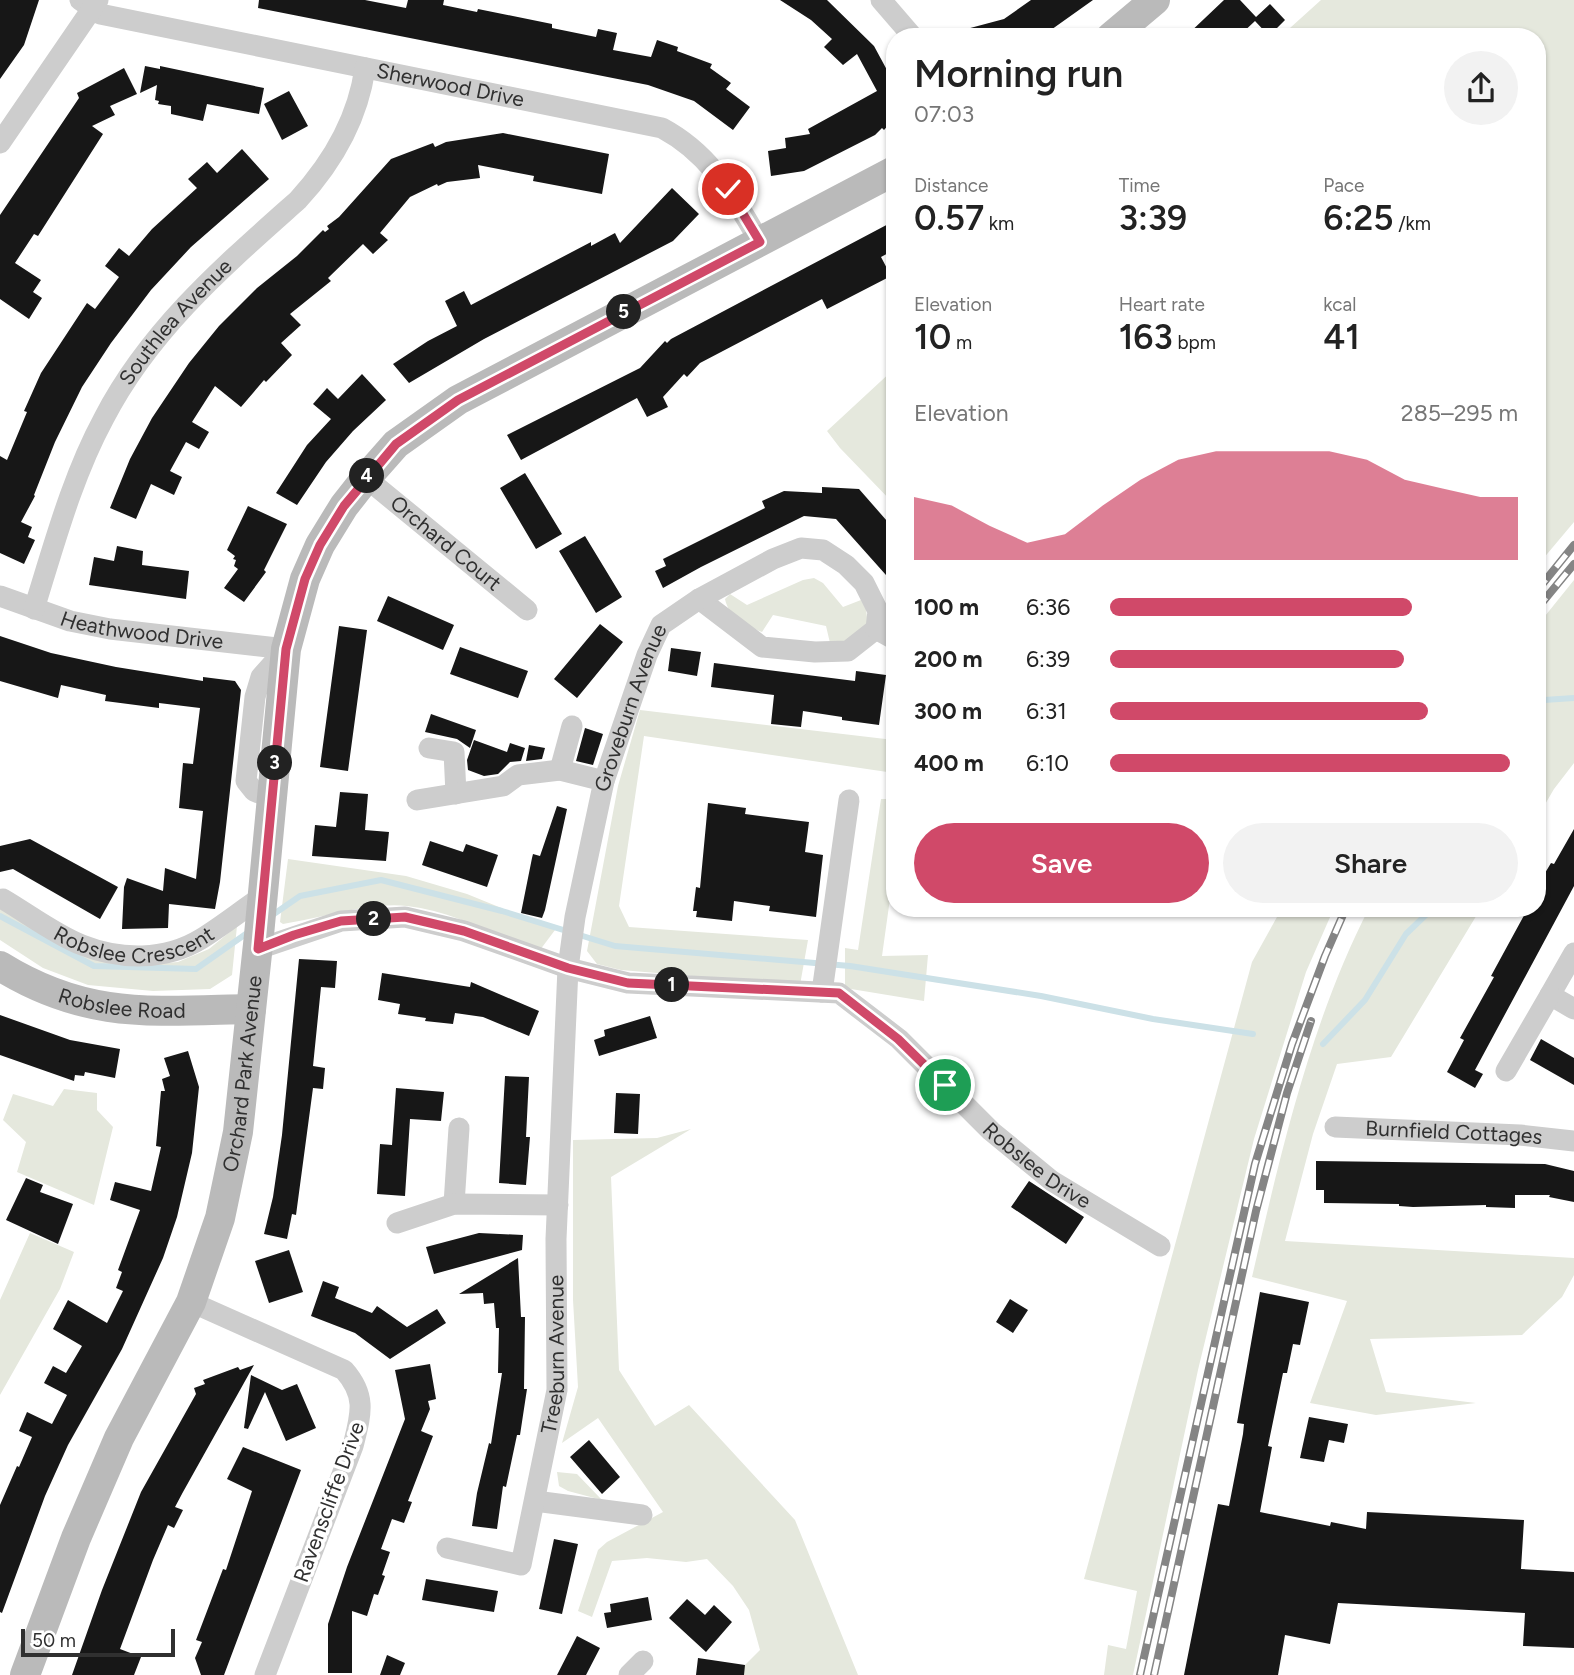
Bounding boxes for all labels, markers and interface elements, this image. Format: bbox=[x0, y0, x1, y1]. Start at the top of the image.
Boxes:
text: Morning run bbox=[914, 51, 1123, 97]
button: share bbox=[1444, 51, 1518, 125]
street label: Sherwood Drive bbox=[375, 57, 526, 112]
text: 07:03 bbox=[914, 100, 974, 128]
pin bbox=[698, 159, 758, 219]
icon: check bbox=[709, 170, 747, 208]
text: Distance bbox=[914, 174, 988, 197]
text: Time bbox=[1119, 174, 1160, 197]
text: Pace bbox=[1323, 174, 1364, 197]
text: 0.57 bbox=[914, 197, 984, 239]
text: 3:39 bbox=[1119, 197, 1187, 239]
text: 6:25 bbox=[1323, 197, 1394, 239]
text: km bbox=[984, 212, 1014, 235]
text: /km bbox=[1394, 212, 1431, 235]
street label: Southlea Avenue bbox=[113, 253, 237, 390]
text: Elevation bbox=[914, 293, 992, 316]
text: Heart rate bbox=[1119, 293, 1205, 316]
text: kcal bbox=[1323, 293, 1357, 316]
pin: 5 bbox=[606, 294, 642, 330]
text: 5 bbox=[618, 300, 629, 323]
text: 10 bbox=[914, 316, 951, 358]
text: 163 bbox=[1119, 316, 1173, 358]
text: 41 bbox=[1323, 316, 1360, 358]
text: m bbox=[951, 331, 972, 354]
text: bpm bbox=[1173, 331, 1216, 354]
text: Elevation bbox=[914, 399, 1009, 427]
text: 285–295 m bbox=[1401, 399, 1518, 427]
pin: 4 bbox=[350, 458, 384, 494]
text: 4 bbox=[360, 464, 373, 487]
street label: Orchard Court bbox=[385, 490, 506, 596]
text: 100 m bbox=[914, 593, 979, 621]
text: 6:36 bbox=[1026, 593, 1070, 621]
street label: Heathwood Drive bbox=[57, 606, 225, 654]
street label: Groveburn Avenue bbox=[589, 620, 672, 794]
text: 200 m bbox=[914, 645, 983, 673]
text: 6:39 bbox=[1026, 645, 1070, 673]
text: 300 m bbox=[914, 697, 982, 725]
text: 6:31 bbox=[1026, 697, 1067, 725]
pin: 3 bbox=[258, 746, 292, 780]
text: 400 m bbox=[914, 749, 984, 777]
text: 6:10 bbox=[1026, 749, 1069, 777]
text: 3 bbox=[269, 751, 280, 774]
button: Save bbox=[914, 823, 1209, 903]
button: Share bbox=[1223, 823, 1518, 903]
pin: 2 bbox=[356, 902, 392, 936]
text: 2 bbox=[368, 907, 379, 930]
street label: Robslee Crescent bbox=[51, 912, 217, 938]
text: Robslee Crescent bbox=[50, 921, 219, 968]
pin: 1 bbox=[654, 968, 690, 1002]
text: 1 bbox=[667, 973, 676, 996]
street label: Orchard Park Avenue bbox=[217, 974, 267, 1174]
street label: Robslee Road bbox=[55, 982, 186, 1023]
pin bbox=[915, 1055, 975, 1115]
icon: arrive bbox=[926, 1066, 964, 1104]
street label: Burnfield Cottages bbox=[1365, 1115, 1544, 1149]
street label: Robslee Drive bbox=[978, 1117, 1096, 1213]
street label: Treeburn Avenue bbox=[535, 1275, 569, 1436]
street label: Ravenscliffe Drive bbox=[288, 1418, 369, 1585]
scale bar bbox=[21, 1626, 175, 1658]
text: 50 m bbox=[32, 1629, 76, 1652]

